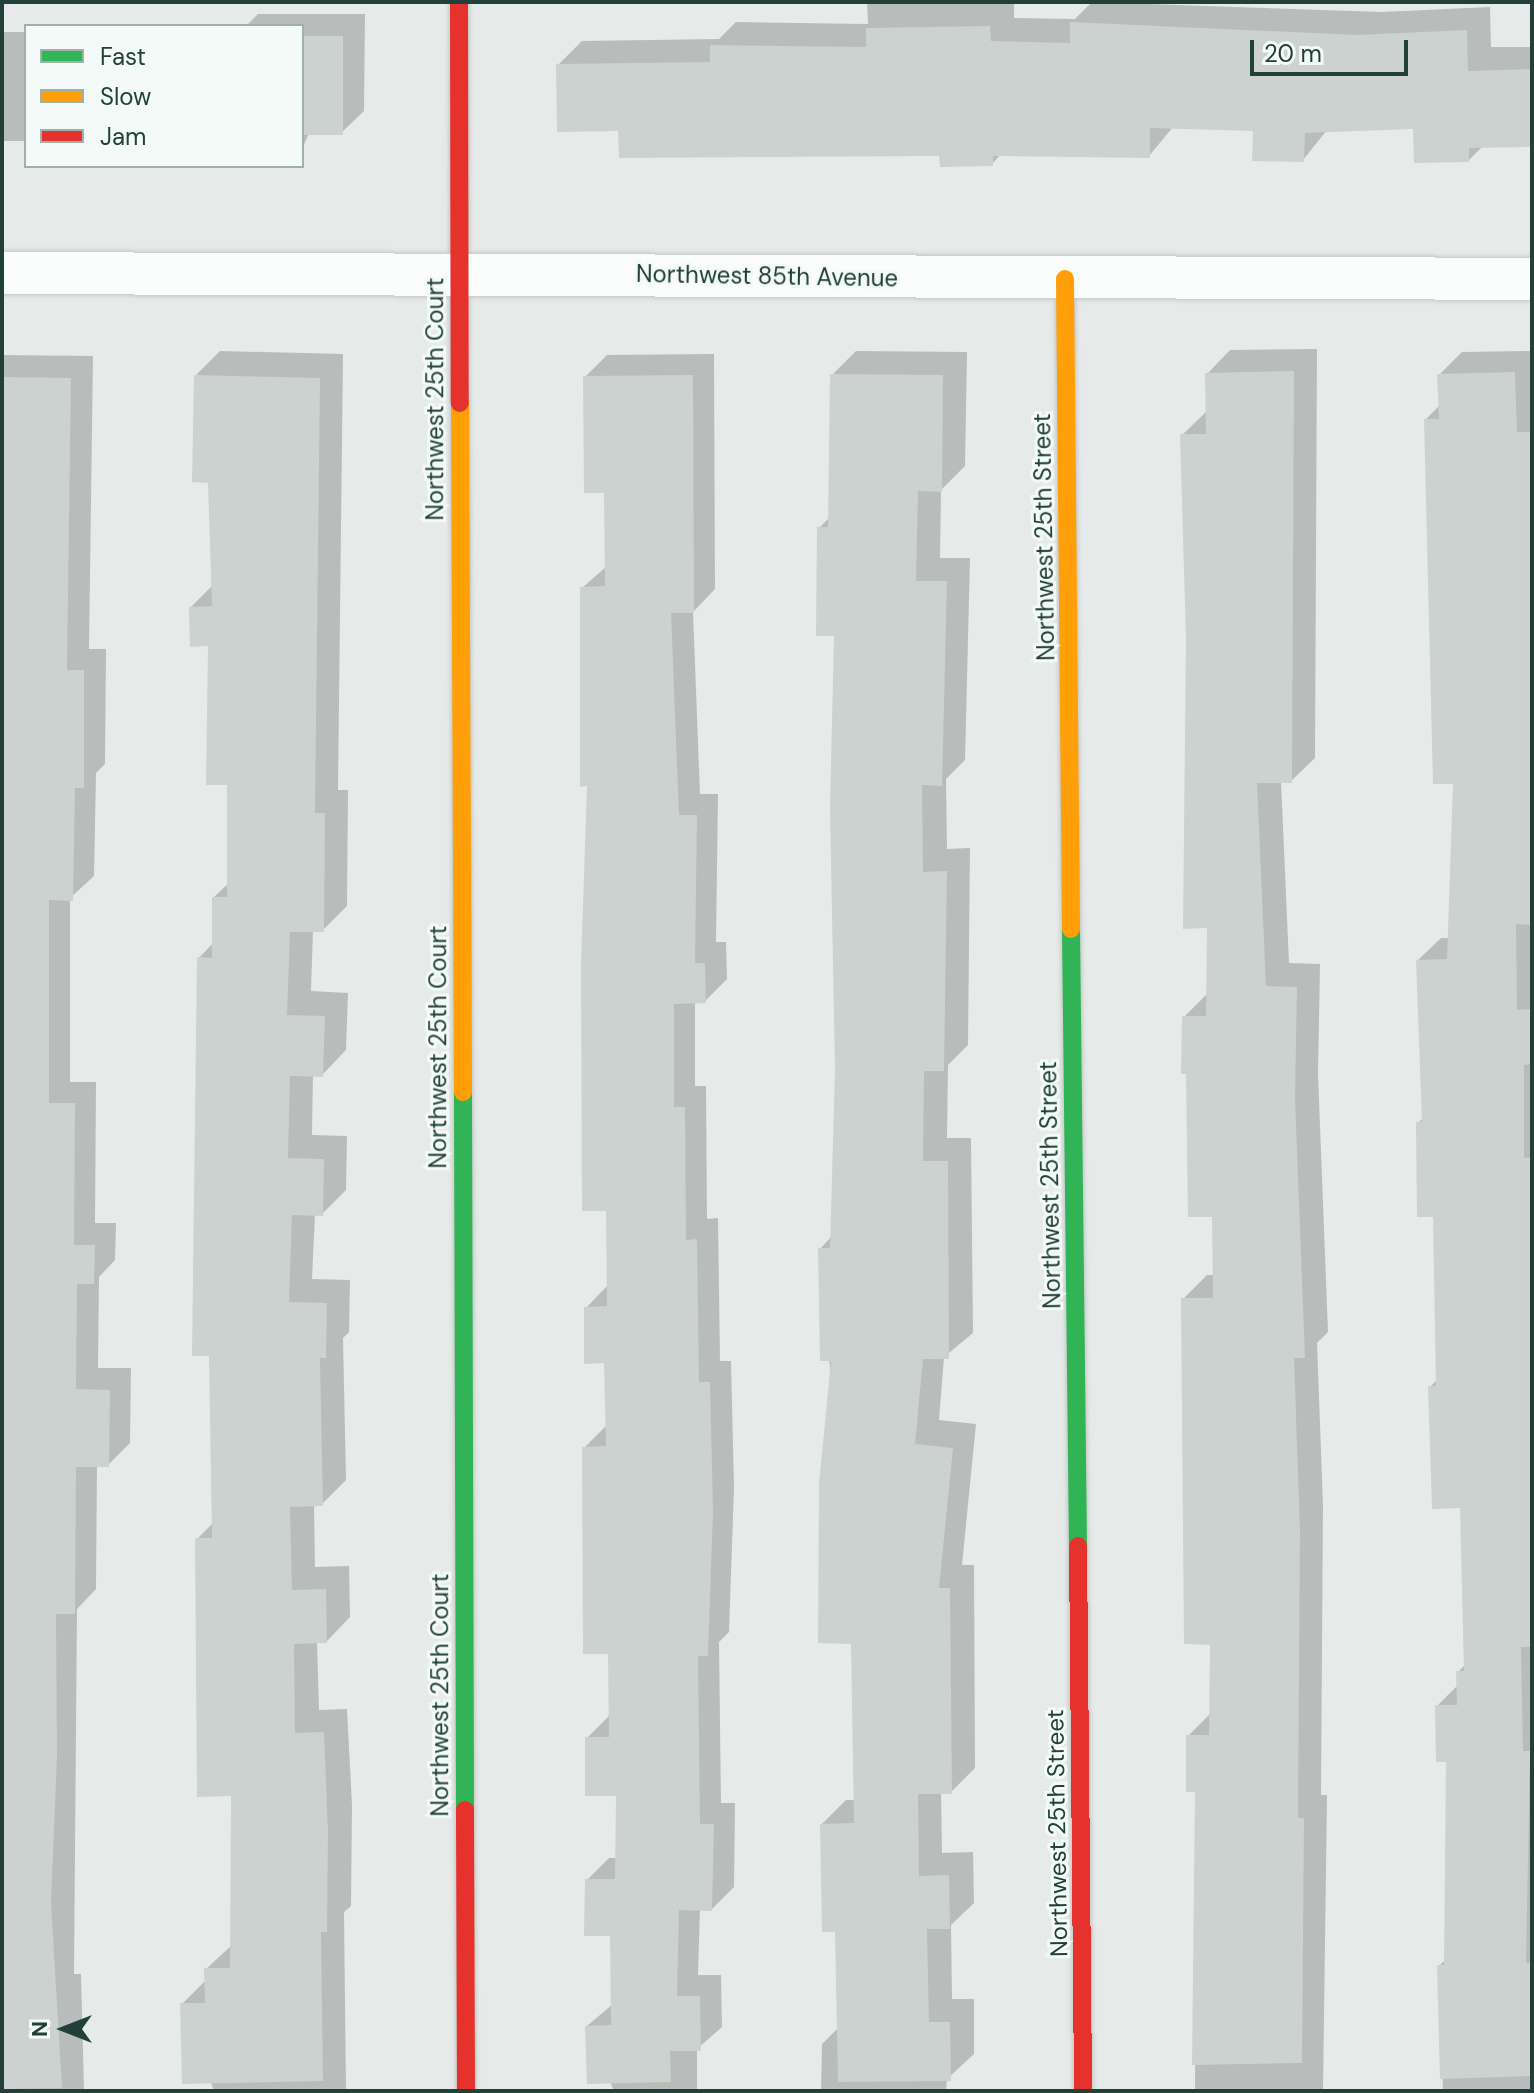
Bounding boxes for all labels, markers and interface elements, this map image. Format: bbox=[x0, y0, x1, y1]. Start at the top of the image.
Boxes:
legend bbox=[24, 24, 304, 168]
scale bar bbox=[1254, 24, 1412, 74]
text: 20 m bbox=[1264, 38, 1322, 69]
text: Fast bbox=[100, 41, 146, 72]
text: Slow bbox=[100, 81, 151, 112]
text: Jam bbox=[100, 121, 146, 152]
street label: Northwest 85th Avenue bbox=[636, 259, 898, 293]
street label: Northwest 25th Court bbox=[421, 277, 449, 521]
street label: Northwest 25th Street bbox=[1027, 413, 1061, 661]
street label: Northwest 25th Court bbox=[424, 925, 452, 1169]
street label: Northwest 25th Street bbox=[1033, 1061, 1067, 1309]
street label: Northwest 25th Court bbox=[426, 1573, 454, 1817]
street label: Northwest 25th Street bbox=[1040, 1709, 1074, 1957]
north arrow bbox=[24, 1989, 104, 2069]
text: N bbox=[25, 2021, 54, 2037]

